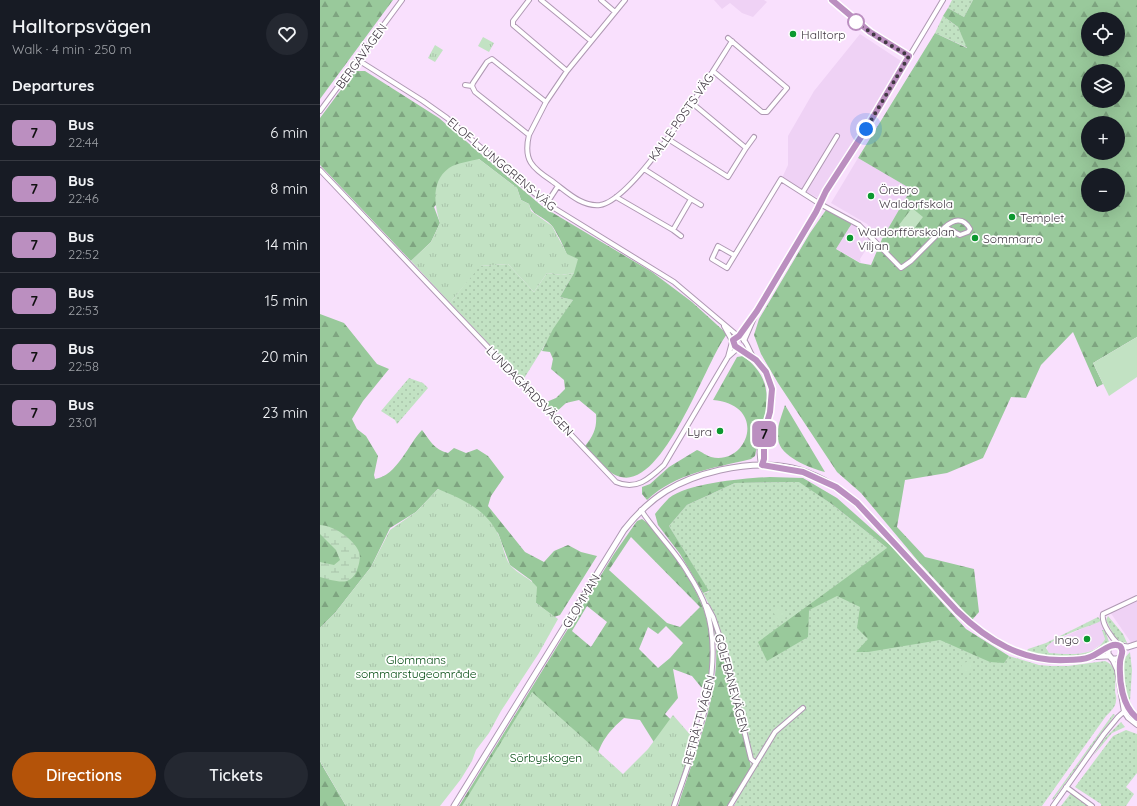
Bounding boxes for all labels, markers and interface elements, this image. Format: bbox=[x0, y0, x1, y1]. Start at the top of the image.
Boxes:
map controls bbox=[1081, 12, 1125, 212]
button: locate bbox=[1081, 12, 1125, 56]
button: heart bbox=[266, 13, 308, 55]
unlabelled marker bbox=[847, 13, 865, 31]
text: Halltorpsvägen bbox=[12, 14, 151, 38]
street label: BERGAVÄGEN bbox=[332, 20, 390, 92]
place label: Halltorp bbox=[801, 27, 846, 42]
marker: Halltorp bbox=[788, 29, 798, 39]
text: Walk · 4 min · 250 m bbox=[12, 41, 132, 57]
button: layers bbox=[1081, 64, 1125, 108]
street label: KALLE POSTS VÄG bbox=[645, 70, 717, 164]
text: Departures bbox=[12, 76, 94, 95]
street label: ELOF LJUNGGRENS VÄG bbox=[445, 114, 559, 214]
text: Bus bbox=[68, 115, 94, 134]
button: + bbox=[1081, 116, 1125, 160]
your location bbox=[856, 119, 876, 139]
text: 6 min bbox=[270, 123, 308, 142]
text: 7 bbox=[30, 124, 38, 142]
text: 22:44 bbox=[68, 134, 99, 150]
button: − bbox=[1081, 168, 1125, 212]
text: Bus bbox=[68, 171, 94, 190]
text: 8 min bbox=[270, 179, 308, 198]
text: 7 bbox=[30, 180, 38, 198]
place label: Örebro Waldorfskola bbox=[879, 182, 953, 211]
text: 22:46 bbox=[68, 190, 99, 206]
marker: Örebro Waldorfskola bbox=[866, 191, 876, 201]
place label: Templet bbox=[1020, 210, 1064, 225]
marker: Templet bbox=[1007, 212, 1017, 222]
place label: Waldorfförskolan Viljan bbox=[858, 224, 955, 253]
text: Bus bbox=[68, 227, 94, 246]
place label: Sommarro bbox=[983, 231, 1042, 246]
marker: Waldorfförskolan Viljan bbox=[845, 233, 855, 243]
marker: Sommarro bbox=[970, 233, 980, 243]
text: 14 min bbox=[265, 235, 308, 254]
text: 7 bbox=[30, 236, 38, 254]
text: 22:52 bbox=[68, 246, 99, 262]
text: Bus bbox=[68, 283, 94, 302]
text: 15 min bbox=[265, 291, 308, 310]
text: 7 bbox=[30, 292, 38, 310]
text: 22:53 bbox=[68, 302, 99, 318]
text: Bus bbox=[68, 339, 94, 358]
street label: LUNDAGÅRDSVÄGEN bbox=[483, 343, 577, 439]
text: 20 min bbox=[261, 347, 308, 366]
text: 7 bbox=[30, 348, 38, 366]
text: 22:58 bbox=[68, 358, 99, 374]
text: Bus bbox=[68, 395, 94, 414]
text: 23 min bbox=[262, 403, 308, 422]
text: 7 bbox=[30, 404, 38, 422]
text: 23:01 bbox=[68, 414, 97, 430]
line badge: 7 bbox=[751, 421, 777, 447]
place label: Lyra bbox=[687, 424, 712, 439]
text: 7 bbox=[760, 425, 768, 443]
marker: Lyra bbox=[715, 426, 725, 436]
street label: GLOMMAN bbox=[559, 571, 603, 631]
street label: GOLFBANEVÄGEN bbox=[712, 632, 752, 734]
place label: Ingo bbox=[1055, 632, 1079, 647]
marker: Ingo bbox=[1082, 634, 1092, 644]
park label: Glommans sommarstugeområde bbox=[355, 652, 477, 681]
street label: RETRÄTTVÄGEN bbox=[680, 673, 718, 767]
park label: Sörbyskogen bbox=[510, 750, 582, 765]
button: Directions bbox=[12, 752, 156, 798]
button: Tickets bbox=[164, 752, 308, 798]

